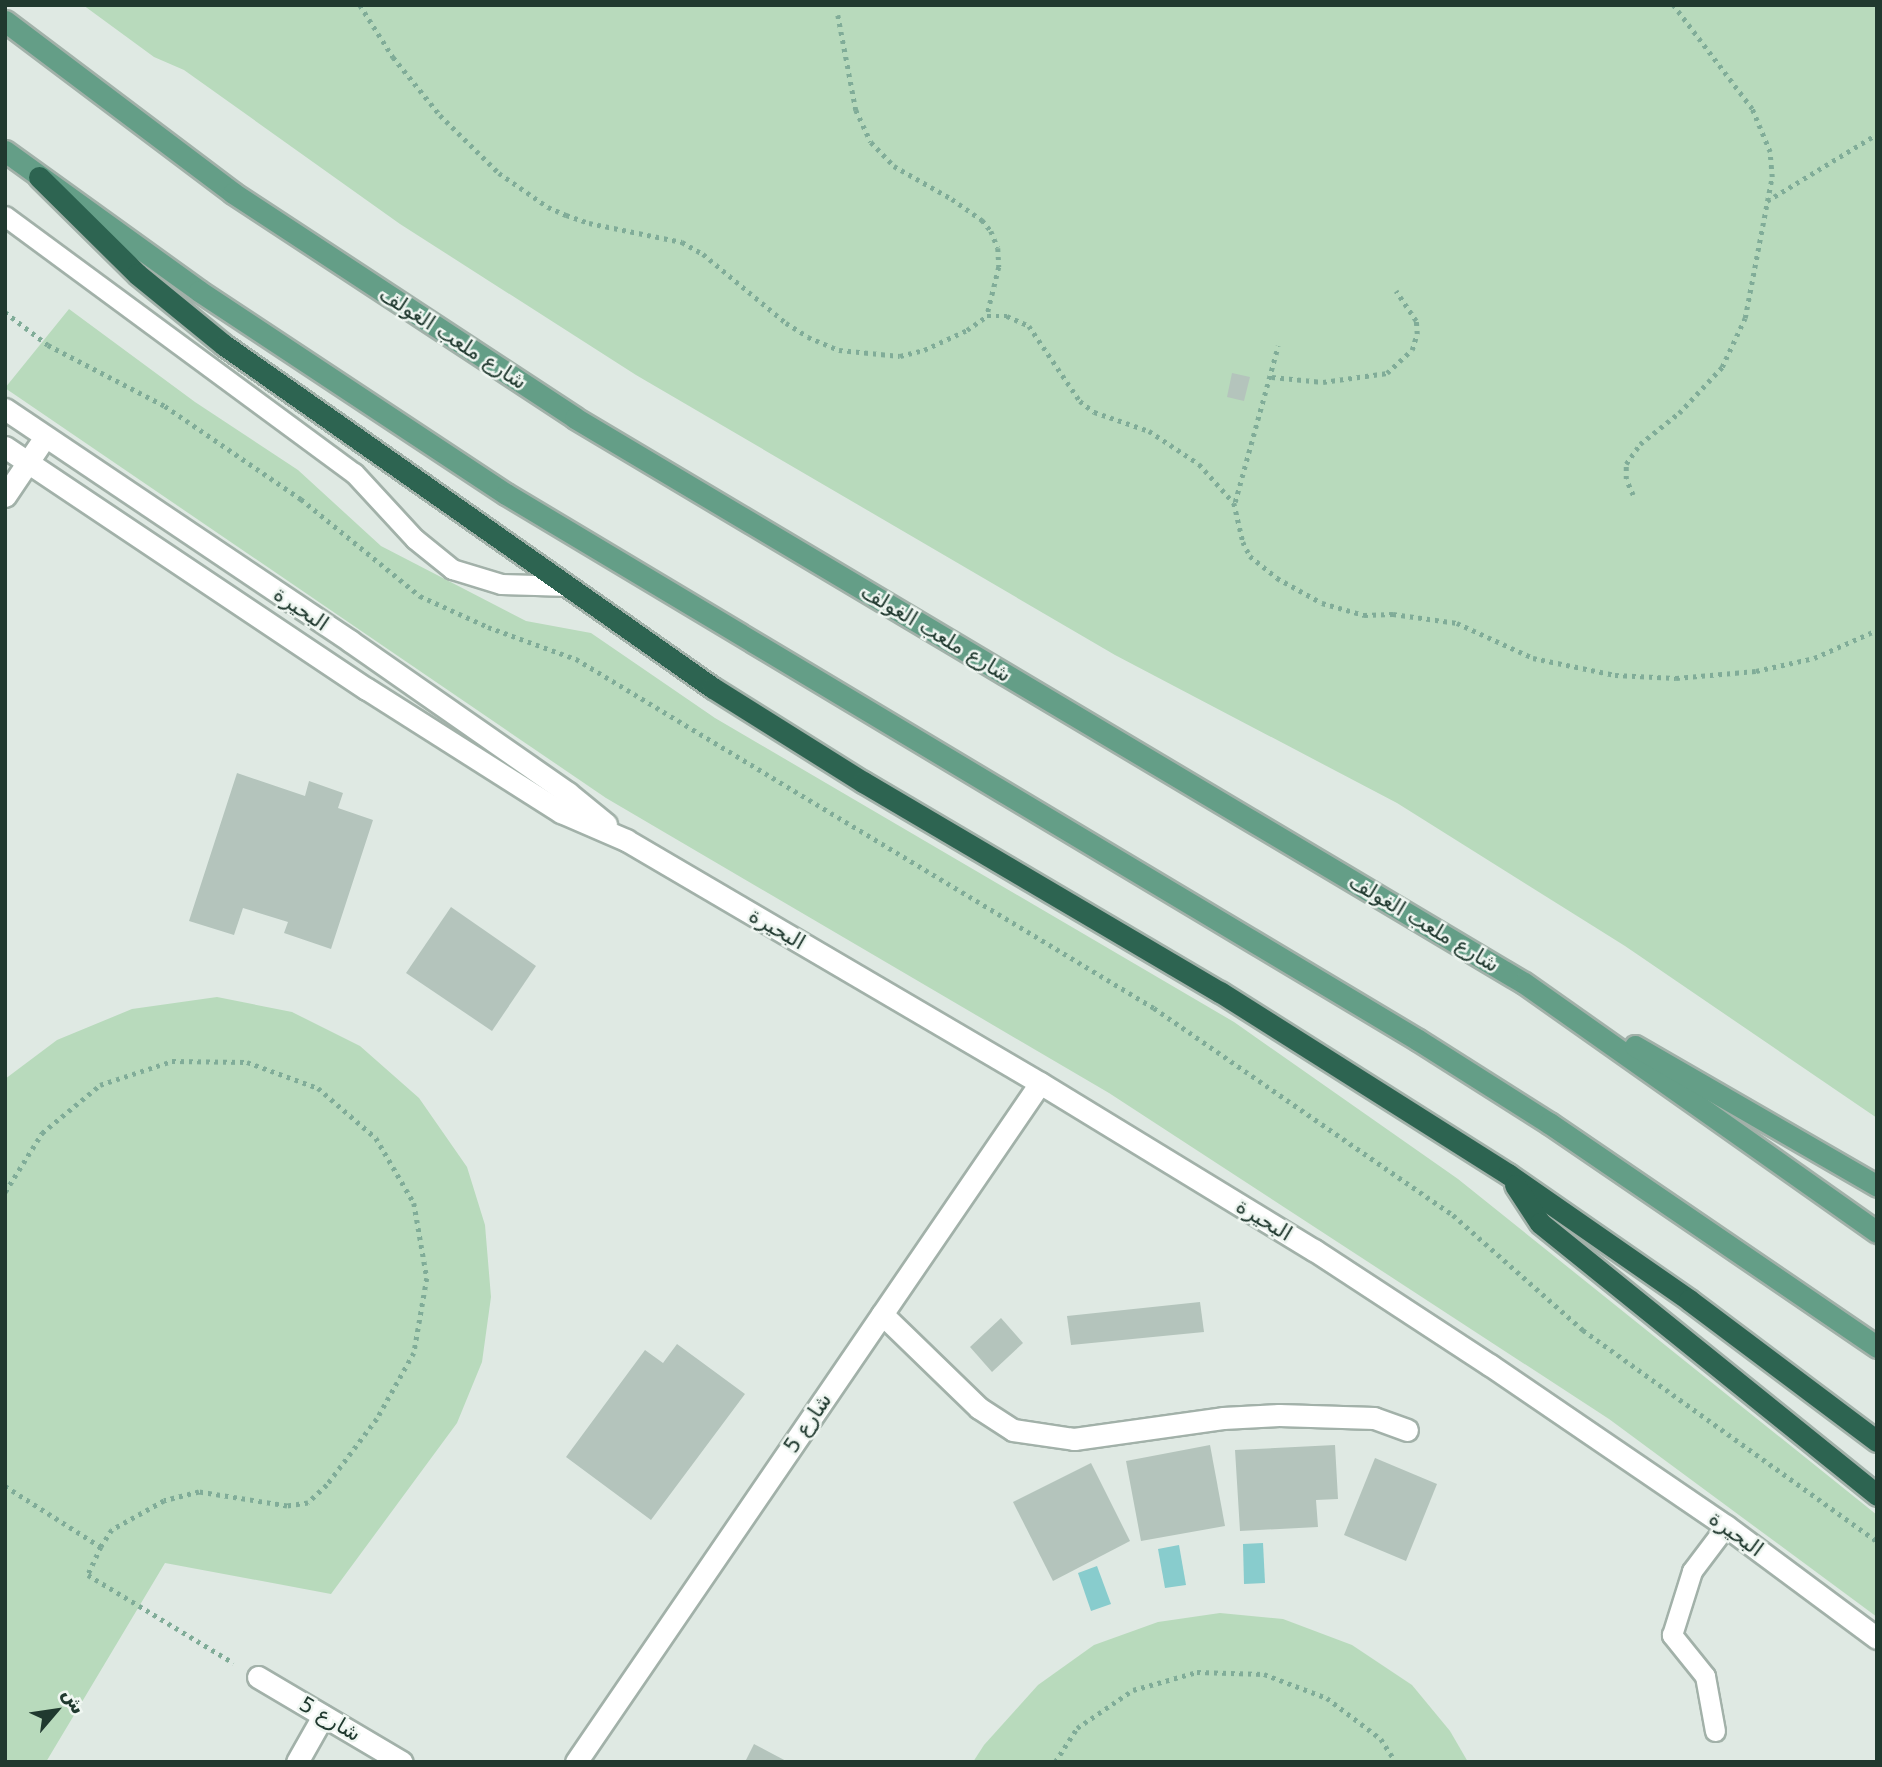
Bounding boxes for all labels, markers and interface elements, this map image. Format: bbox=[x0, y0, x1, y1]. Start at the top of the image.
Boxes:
street label: شارع ملعب الغولف bbox=[375, 281, 531, 395]
street label: شارع ملعب الغولف bbox=[857, 578, 1015, 688]
street label: البحيرة bbox=[269, 581, 333, 637]
street label: شارع ملعب الغولف bbox=[1345, 868, 1503, 978]
street label: البحيرة bbox=[744, 903, 810, 955]
street label: البحيرة bbox=[1231, 1193, 1297, 1247]
street label: شارع 5 bbox=[779, 1388, 837, 1458]
street label: البحيرة bbox=[1704, 1506, 1768, 1562]
north arrow bbox=[21, 1676, 91, 1746]
text: ش bbox=[58, 1684, 90, 1718]
street label: شارع 5 bbox=[295, 1691, 365, 1747]

